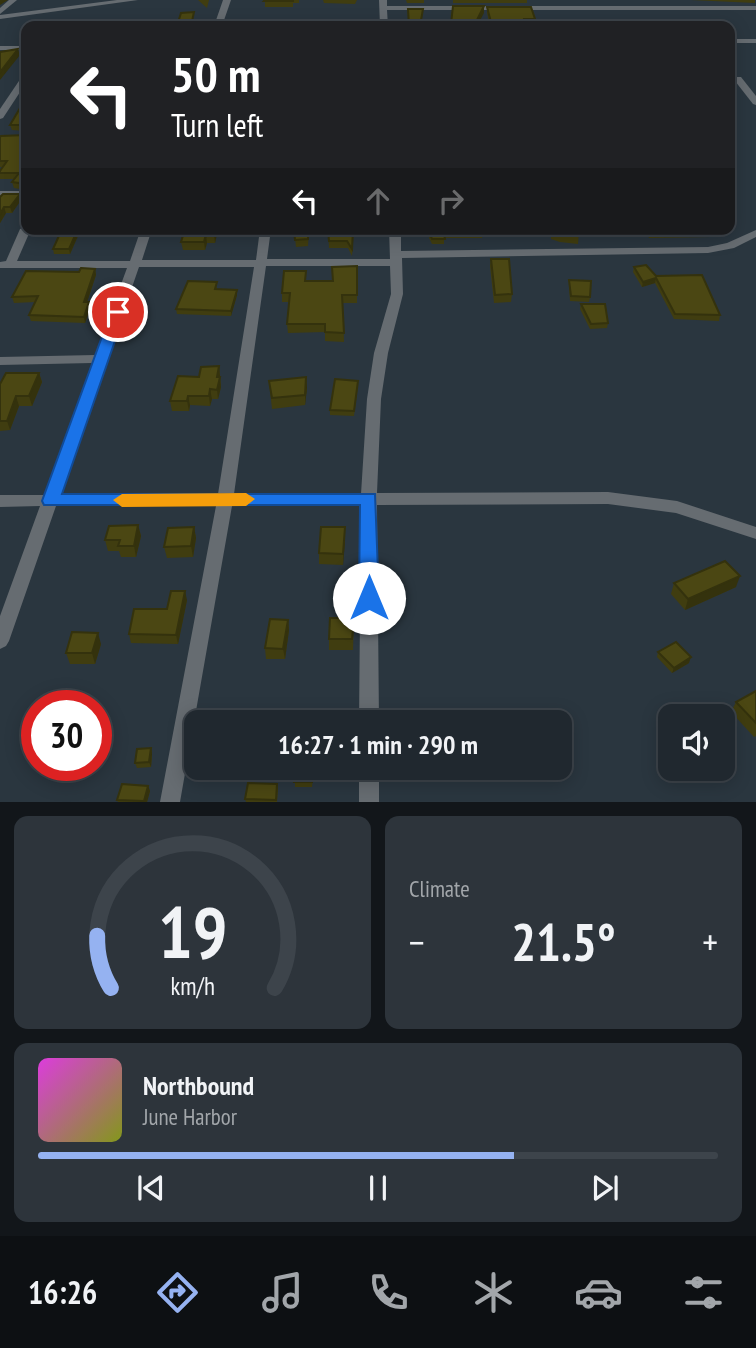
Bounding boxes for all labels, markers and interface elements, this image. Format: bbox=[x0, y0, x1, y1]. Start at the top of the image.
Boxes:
text: 50 m bbox=[171, 42, 260, 106]
icon: left bbox=[56, 49, 147, 140]
text: Turn left bbox=[171, 104, 263, 146]
icon: left bbox=[286, 182, 324, 220]
icon: ahead bbox=[359, 182, 397, 220]
icon: right bbox=[432, 182, 470, 220]
pin bbox=[88, 282, 148, 342]
icon: arrive bbox=[99, 293, 137, 331]
position arrow bbox=[332, 561, 406, 635]
speed limit sign: 30 bbox=[21, 690, 112, 781]
map controls bbox=[658, 704, 735, 781]
button: sound bbox=[658, 704, 735, 781]
text: 16:27 · 1 min · 290 m bbox=[278, 728, 478, 761]
text: Climate bbox=[409, 874, 470, 903]
text: 19 bbox=[158, 885, 227, 979]
text: 21.5° bbox=[511, 908, 616, 975]
text: − bbox=[409, 917, 425, 966]
text: + bbox=[702, 917, 718, 966]
text: km/h bbox=[170, 970, 215, 1002]
text: Northbound bbox=[143, 1069, 254, 1102]
text: June Harbor bbox=[143, 1102, 237, 1131]
icon: previous bbox=[132, 1169, 170, 1207]
icon: pause bbox=[359, 1169, 397, 1207]
icon: next bbox=[586, 1169, 624, 1207]
icon: directions bbox=[153, 1268, 202, 1317]
icon: music bbox=[258, 1268, 307, 1317]
icon: phone bbox=[364, 1268, 413, 1317]
icon: climate bbox=[469, 1268, 518, 1317]
icon: car bbox=[574, 1268, 623, 1317]
icon: filters bbox=[679, 1268, 728, 1317]
text: 16:26 bbox=[28, 1271, 97, 1313]

